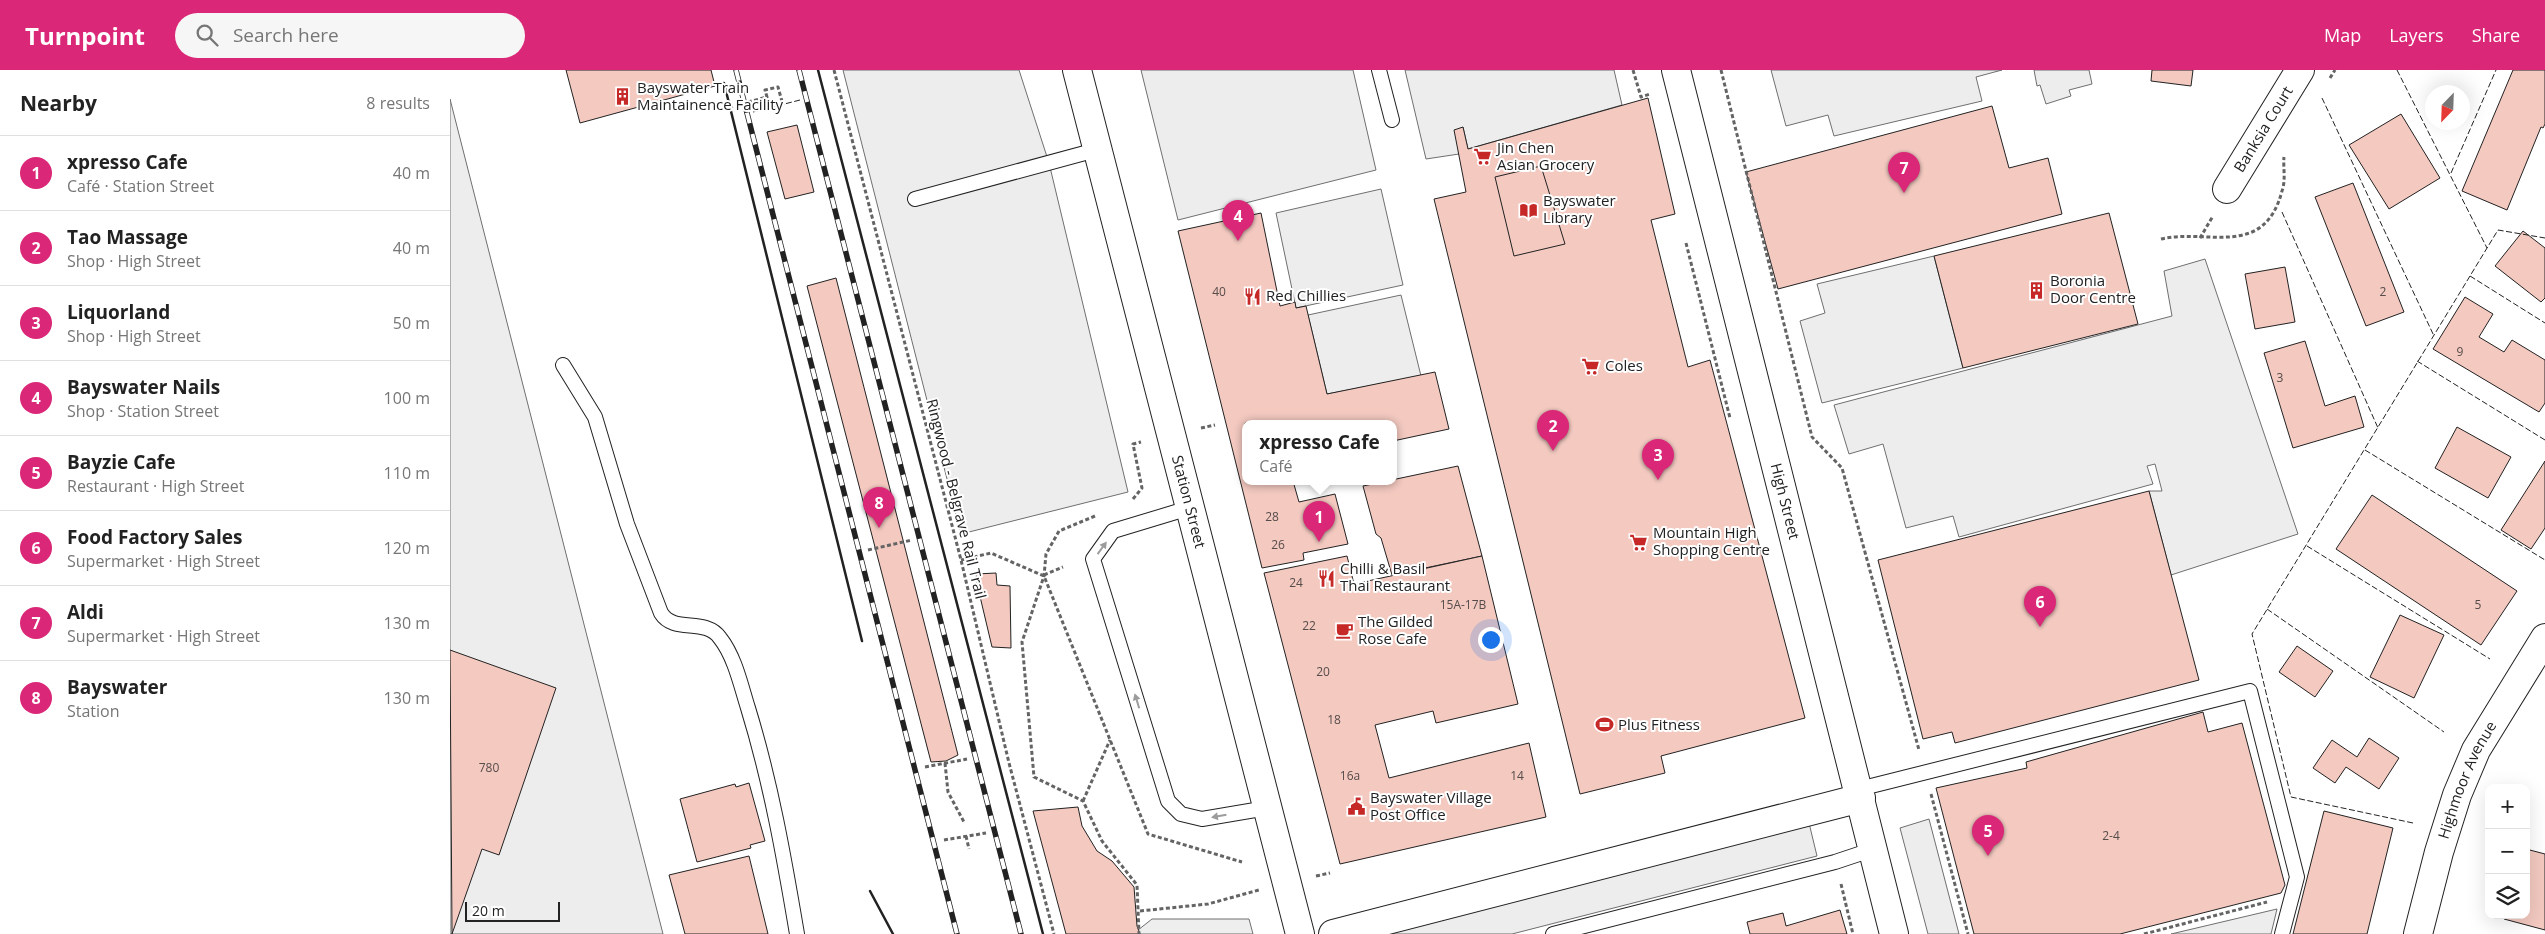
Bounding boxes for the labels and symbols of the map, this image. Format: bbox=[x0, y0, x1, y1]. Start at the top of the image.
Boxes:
place label: Bayswater Train Maintainence Facility bbox=[637, 77, 784, 114]
street label: Banksia Court bbox=[2229, 82, 2297, 176]
north arrow bbox=[2425, 85, 2470, 130]
building icon: Bayswater Train Maintainence Facility bbox=[613, 87, 633, 107]
place label: Jin Chen Asian Grocery bbox=[1495, 137, 1595, 174]
supermarket icon: Jin Chen Asian Grocery bbox=[1473, 147, 1493, 167]
pin: 7 bbox=[1888, 152, 1920, 193]
place label: Bayswater Library bbox=[1543, 190, 1616, 227]
pin: 4 bbox=[1222, 200, 1254, 241]
library icon: Bayswater Library bbox=[1519, 200, 1539, 220]
place label: Boronia Door Centre bbox=[2050, 270, 2136, 307]
building icon: Boronia Door Centre bbox=[2026, 280, 2046, 300]
house number: 40 bbox=[1212, 283, 1226, 300]
house number: 2 bbox=[2380, 283, 2387, 300]
place label: Red Chillies bbox=[1266, 285, 1346, 305]
restaurant icon: Red Chillies bbox=[1242, 286, 1262, 306]
house number: 9 bbox=[2457, 343, 2464, 360]
place label: Coles bbox=[1605, 355, 1643, 375]
supermarket icon: Coles bbox=[1581, 356, 1601, 376]
house number: 3 bbox=[2277, 369, 2284, 386]
street label: Ringwood - Belgrave Rail Trail bbox=[922, 397, 992, 601]
pin: 2 bbox=[1537, 410, 1569, 451]
pin: 3 bbox=[1642, 439, 1674, 480]
street label: Station Street bbox=[1168, 453, 1211, 550]
street label: High Street bbox=[1767, 461, 1805, 542]
pin: 8 bbox=[863, 487, 895, 528]
pin: 1 bbox=[1303, 501, 1335, 542]
house number: 28 bbox=[1265, 508, 1279, 525]
place label: Mountain High Shopping Centre bbox=[1653, 522, 1770, 559]
supermarket icon: Mountain High Shopping Centre bbox=[1629, 532, 1649, 552]
house number: 26 bbox=[1271, 536, 1285, 553]
one-way arrow bbox=[1097, 541, 1107, 554]
place label: Chilli & Basil Thai Restaurant bbox=[1340, 558, 1450, 595]
restaurant icon: Chilli & Basil Thai Restaurant bbox=[1316, 568, 1336, 588]
house number: 24 bbox=[1289, 574, 1303, 591]
pin: 6 bbox=[2024, 586, 2056, 627]
house number: 15A-17B bbox=[1440, 596, 1487, 613]
house number: 5 bbox=[2475, 596, 2482, 613]
place label: The Gilded Rose Cafe bbox=[1358, 611, 1433, 648]
house number: 22 bbox=[1302, 617, 1316, 634]
cafe icon: The Gilded Rose Cafe bbox=[1334, 621, 1354, 641]
your location bbox=[1478, 627, 1504, 653]
house number: 20 bbox=[1316, 663, 1330, 680]
one-way arrow bbox=[1133, 693, 1141, 708]
house number: 18 bbox=[1327, 711, 1341, 728]
place label: Plus Fitness bbox=[1618, 714, 1700, 734]
sports icon: Plus Fitness bbox=[1594, 715, 1614, 735]
street label: Highmoor Avenue bbox=[2433, 717, 2500, 841]
house number: 780 bbox=[479, 759, 499, 776]
house number: 16a bbox=[1340, 767, 1360, 784]
house number: 14 bbox=[1510, 767, 1524, 784]
place label: Bayswater Village Post Office bbox=[1370, 787, 1492, 824]
public building icon: Bayswater Village Post Office bbox=[1346, 797, 1366, 817]
one-way arrow bbox=[1211, 813, 1227, 821]
pin: 5 bbox=[1972, 815, 2004, 856]
house number: 2-4 bbox=[2102, 827, 2120, 844]
scale bar bbox=[465, 899, 560, 922]

